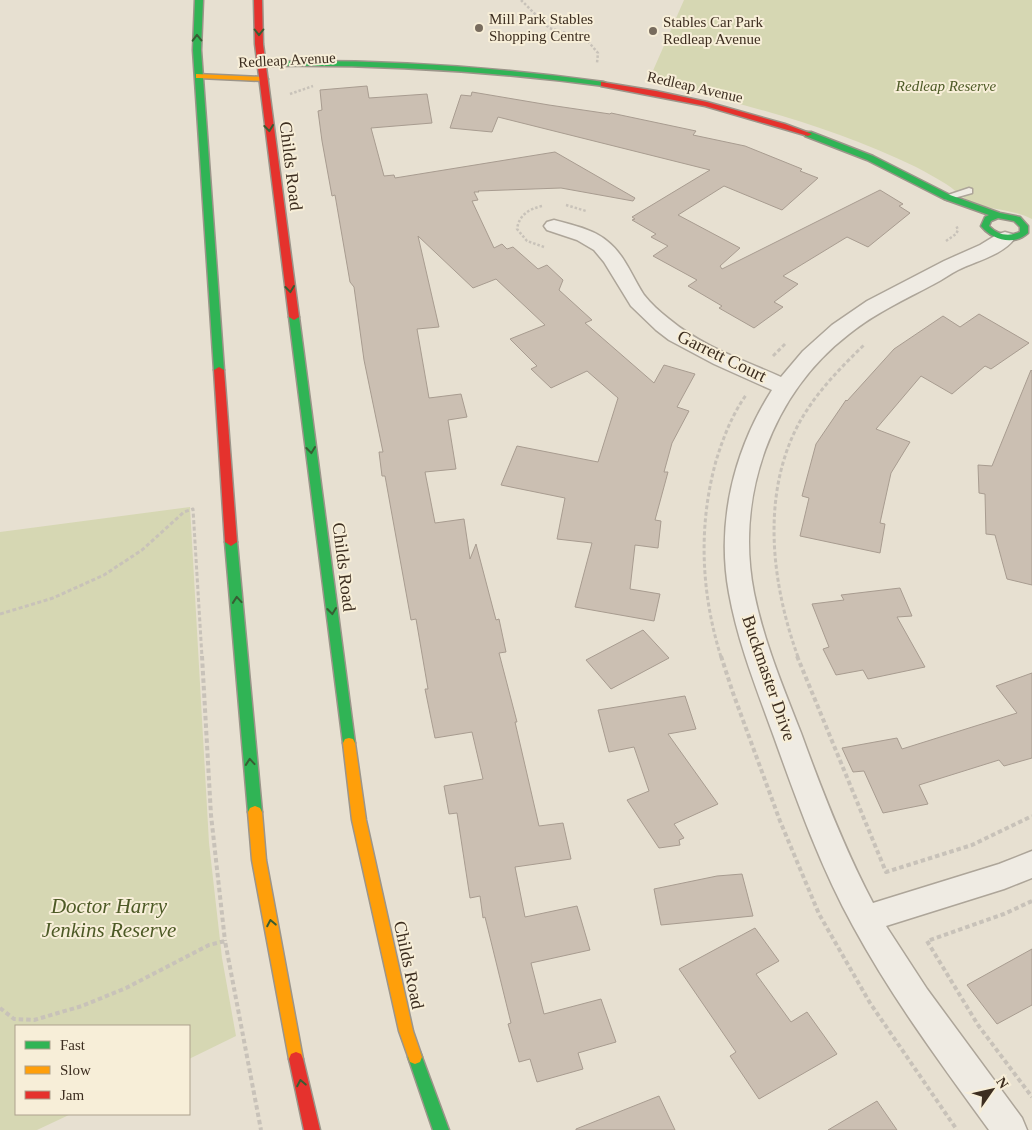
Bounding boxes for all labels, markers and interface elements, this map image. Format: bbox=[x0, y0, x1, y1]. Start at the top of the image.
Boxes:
place label: Mill Park Stables Shopping Centre bbox=[489, 11, 593, 44]
place label: Stables Car Park Redleap Avenue bbox=[663, 14, 763, 47]
marker: Mill Park Stables Shopping Centre bbox=[473, 22, 485, 34]
marker: Stables Car Park Redleap Avenue bbox=[647, 25, 659, 37]
one-way arrow bbox=[253, 29, 264, 37]
one-way arrow bbox=[192, 34, 202, 42]
street label: Redleap Avenue bbox=[238, 49, 336, 71]
street label: Redleap Avenue bbox=[646, 68, 745, 106]
park label: Redleap Reserve bbox=[895, 78, 997, 94]
street label: Childs Road bbox=[276, 120, 306, 212]
one-way arrow bbox=[263, 124, 274, 132]
one-way arrow bbox=[284, 285, 295, 293]
street label: Garrett Court bbox=[674, 326, 770, 386]
one-way arrow bbox=[305, 446, 316, 454]
street label: Childs Road bbox=[329, 521, 359, 613]
one-way arrow bbox=[231, 596, 242, 604]
one-way arrow bbox=[326, 608, 337, 616]
street label: Buckmaster Drive bbox=[738, 613, 800, 743]
one-way arrow bbox=[245, 758, 256, 766]
park label: Doctor Harry Jenkins Reserve bbox=[42, 894, 176, 942]
one-way arrow bbox=[266, 919, 276, 927]
street label: Childs Road bbox=[390, 919, 428, 1011]
legend bbox=[15, 1025, 190, 1115]
text: Fast bbox=[60, 1037, 86, 1053]
text: Slow bbox=[60, 1062, 91, 1078]
north arrow bbox=[967, 1065, 1017, 1115]
text: N bbox=[993, 1075, 1011, 1091]
one-way arrow bbox=[296, 1078, 306, 1087]
text: Jam bbox=[60, 1087, 84, 1103]

